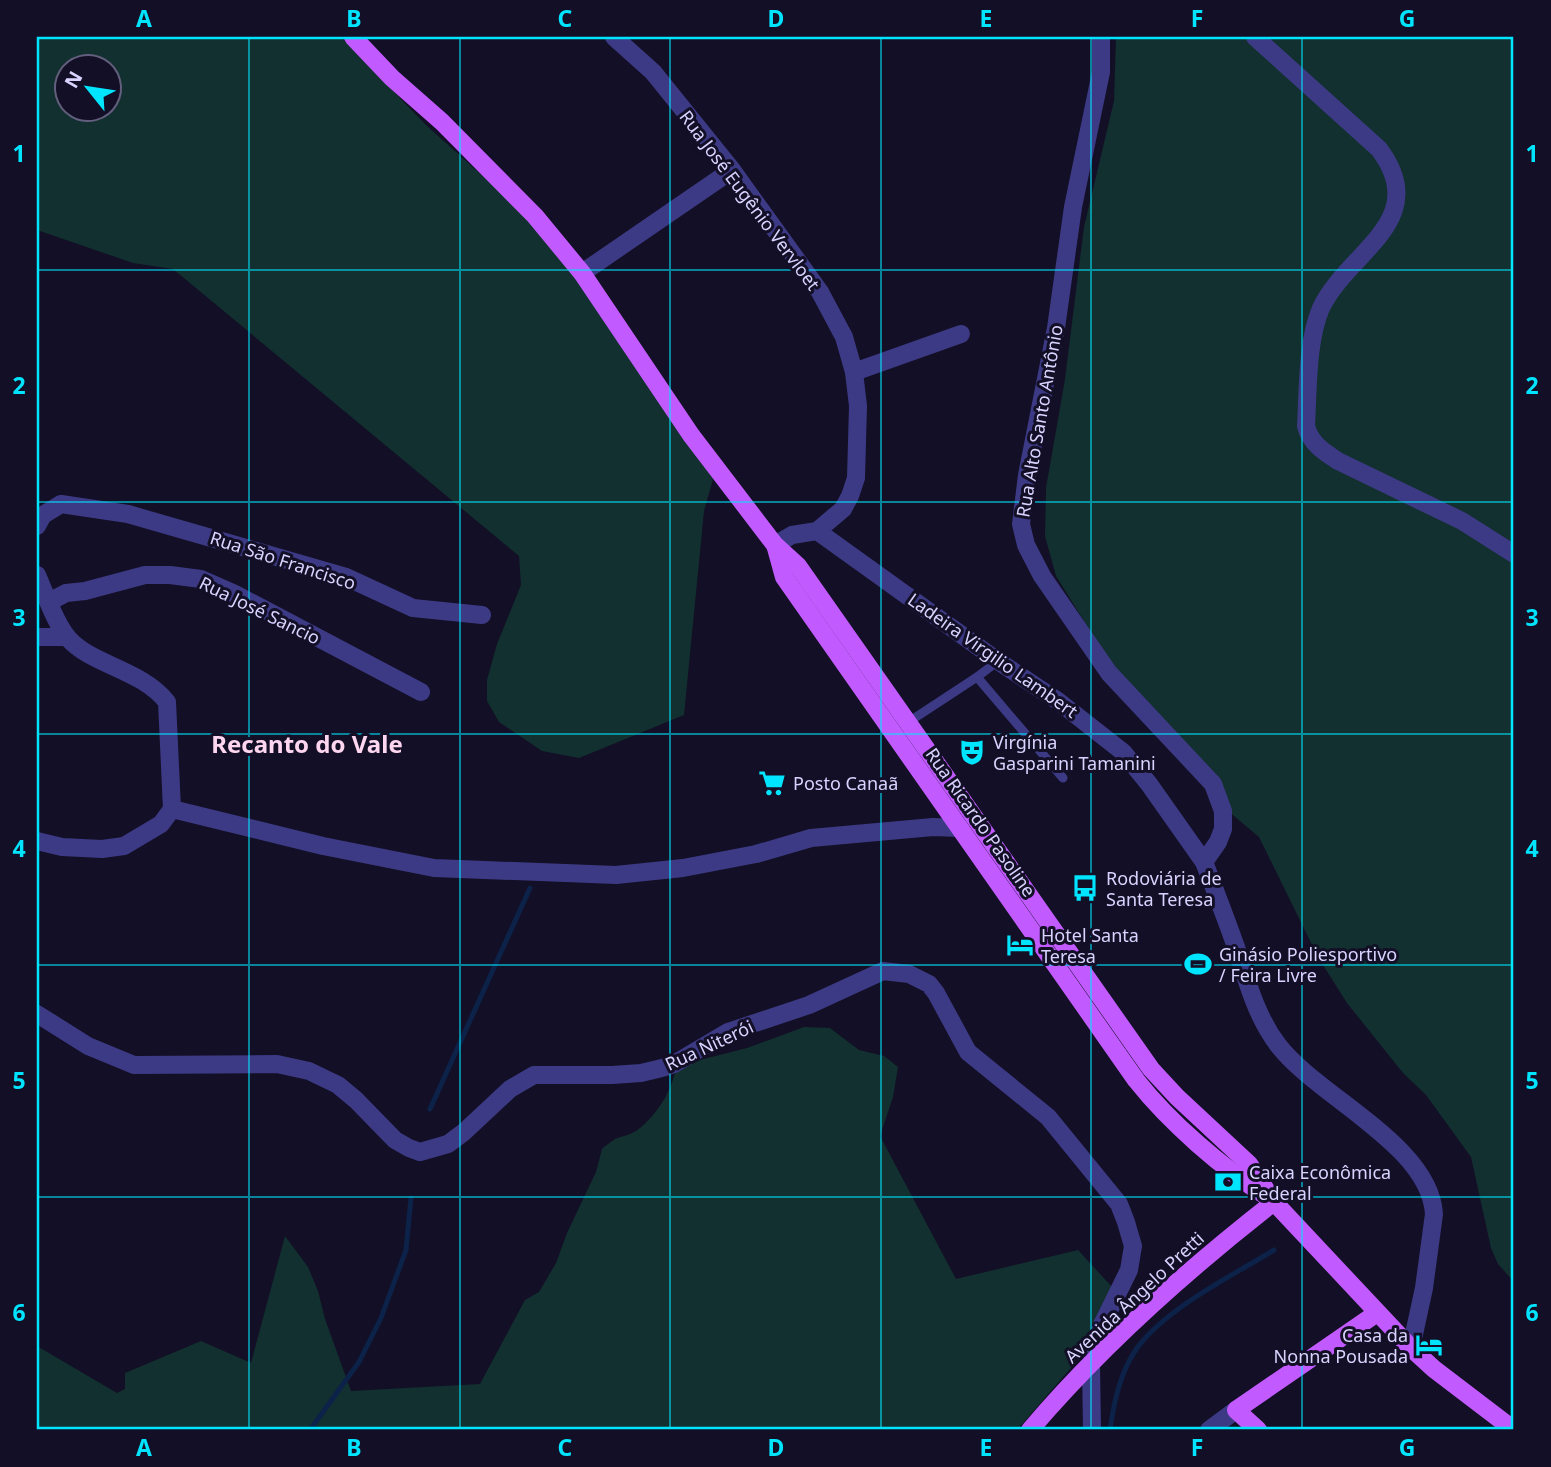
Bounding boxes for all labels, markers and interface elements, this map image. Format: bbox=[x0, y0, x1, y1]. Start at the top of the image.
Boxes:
text: A bbox=[136, 2, 152, 34]
text: B bbox=[346, 2, 362, 34]
text: C bbox=[558, 2, 573, 34]
text: D bbox=[768, 2, 784, 34]
text: E bbox=[980, 2, 992, 34]
text: F bbox=[1191, 2, 1203, 34]
text: G bbox=[1399, 2, 1415, 34]
north arrow bbox=[52, 52, 122, 122]
text: N bbox=[58, 66, 88, 93]
street label: Rua José Eugênio Vervloet bbox=[674, 105, 826, 295]
text: 1 bbox=[12, 137, 26, 169]
text: 1 bbox=[1525, 137, 1539, 169]
street label: Rua Alto Santo Antônio bbox=[1010, 323, 1068, 519]
text: 2 bbox=[12, 369, 26, 401]
text: 2 bbox=[1525, 369, 1539, 401]
street label: Rua São Francisco bbox=[207, 525, 359, 595]
street label: Rua José Sancio bbox=[196, 570, 324, 650]
street label: Ladeira Virgilio Lambert bbox=[903, 587, 1083, 723]
text: 3 bbox=[12, 601, 26, 633]
text: 3 bbox=[1525, 601, 1539, 633]
district label: Recanto do Vale bbox=[211, 727, 403, 760]
place label: Virgínia Gasparini Tamanini bbox=[993, 730, 1156, 775]
theatre icon: Virgínia Gasparini Tamanini bbox=[957, 737, 987, 767]
street label: Rua Ricardo Pasoline bbox=[921, 743, 1041, 901]
supermarket icon: Posto Canaã bbox=[757, 768, 787, 798]
place label: Posto Canaã bbox=[793, 771, 898, 795]
text: 4 bbox=[12, 832, 26, 864]
text: 4 bbox=[1525, 832, 1539, 864]
place label: Rodoviária de Santa Teresa bbox=[1106, 866, 1222, 911]
bus stop icon: Rodoviária de Santa Teresa bbox=[1070, 873, 1100, 903]
place label: Hotel Santa Teresa bbox=[1041, 923, 1139, 968]
hotel icon: Hotel Santa Teresa bbox=[1005, 930, 1035, 960]
place label: Ginásio Poliesportivo / Feira Livre bbox=[1219, 942, 1397, 987]
sports icon: Ginásio Poliesportivo / Feira Livre bbox=[1183, 949, 1213, 979]
street label: Rua Niterói bbox=[661, 1014, 757, 1076]
text: 5 bbox=[12, 1064, 26, 1096]
text: 5 bbox=[1525, 1064, 1539, 1096]
place label: Caixa Econômica Federal bbox=[1249, 1160, 1391, 1205]
bank icon: Caixa Econômica Federal bbox=[1213, 1167, 1243, 1197]
street label: Avenida Ângelo Pretti bbox=[1059, 1226, 1209, 1368]
text: 6 bbox=[12, 1296, 26, 1328]
text: 6 bbox=[1525, 1296, 1539, 1328]
place label: Casa da Nonna Pousada bbox=[1274, 1323, 1408, 1368]
hotel icon: Casa da Nonna Pousada bbox=[1414, 1330, 1444, 1360]
text: A bbox=[136, 1431, 152, 1463]
text: B bbox=[346, 1431, 362, 1463]
text: C bbox=[558, 1431, 573, 1463]
text: D bbox=[768, 1431, 784, 1463]
text: E bbox=[980, 1431, 992, 1463]
text: F bbox=[1191, 1431, 1203, 1463]
text: G bbox=[1399, 1431, 1415, 1463]

